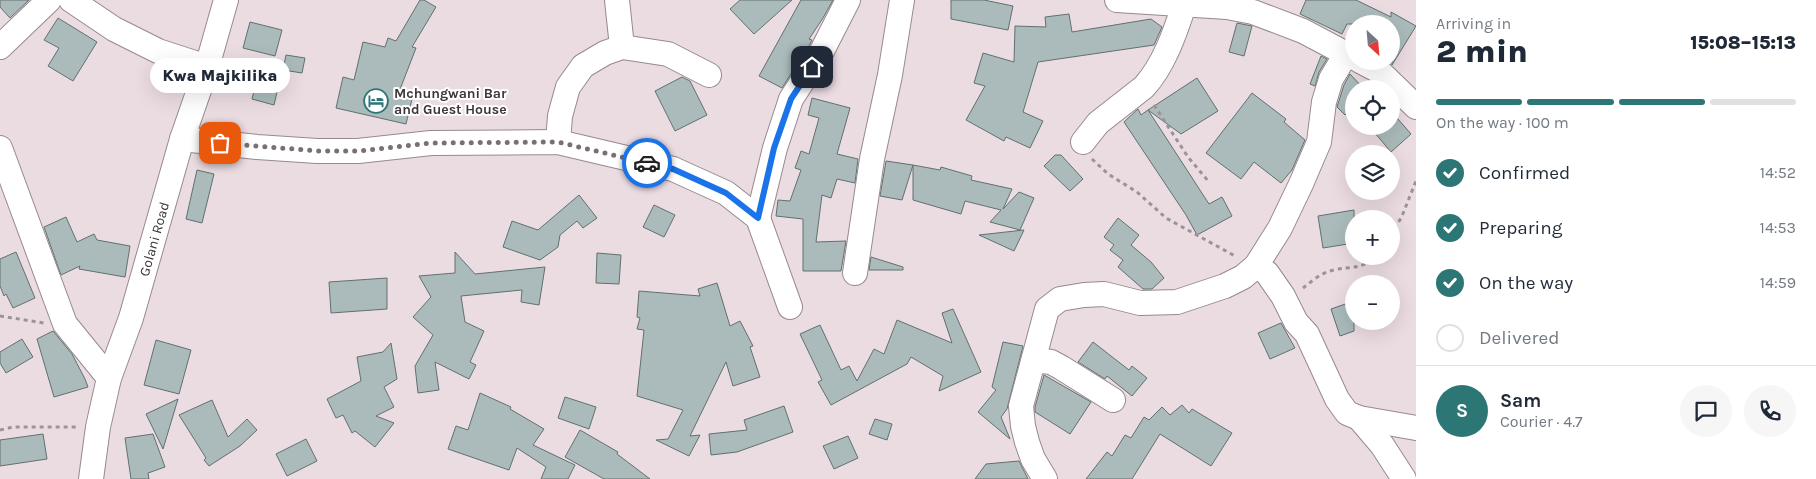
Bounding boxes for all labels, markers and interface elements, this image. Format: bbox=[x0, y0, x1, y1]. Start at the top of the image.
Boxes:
text: Arriving in bbox=[1436, 14, 1511, 33]
north arrow bbox=[1345, 15, 1400, 70]
map controls bbox=[1345, 15, 1400, 330]
text: 15:08–15:13 bbox=[1690, 32, 1796, 54]
text: 2 min bbox=[1436, 33, 1528, 70]
pin bbox=[791, 46, 833, 88]
icon: home bbox=[798, 53, 826, 81]
callout: Kwa Majkilika bbox=[150, 58, 290, 93]
text: Kwa Majkilika bbox=[163, 66, 277, 85]
button: locate bbox=[1345, 80, 1400, 135]
place label: Mchungwani Bar and Guest House bbox=[394, 85, 507, 118]
hotel icon: Mchungwani Bar and Guest House bbox=[363, 88, 389, 114]
text: On the way · 100 m bbox=[1436, 113, 1569, 132]
pin bbox=[199, 122, 241, 164]
icon: bag bbox=[206, 129, 234, 157]
courier bbox=[622, 138, 672, 188]
button: layers bbox=[1345, 145, 1400, 200]
icon: car bbox=[633, 149, 661, 177]
icon: check bbox=[1436, 159, 1464, 187]
text: Confirmed bbox=[1479, 162, 1570, 184]
text: 14:52 bbox=[1760, 163, 1796, 182]
street label: Golani Road bbox=[136, 200, 173, 278]
button: + bbox=[1345, 210, 1400, 265]
icon: check bbox=[1436, 214, 1464, 242]
text: Preparing bbox=[1479, 217, 1562, 239]
text: 14:53 bbox=[1760, 218, 1796, 237]
icon: check bbox=[1436, 269, 1464, 297]
text: On the way bbox=[1479, 272, 1573, 294]
text: 14:59 bbox=[1760, 273, 1796, 292]
button: − bbox=[1345, 275, 1400, 330]
text: Delivered bbox=[1479, 327, 1559, 349]
button: chat bbox=[1680, 385, 1732, 437]
button: phone bbox=[1744, 385, 1796, 437]
text: Sam bbox=[1500, 390, 1541, 412]
text: S bbox=[1456, 400, 1468, 422]
text: Courier · 4.7 bbox=[1500, 412, 1583, 431]

